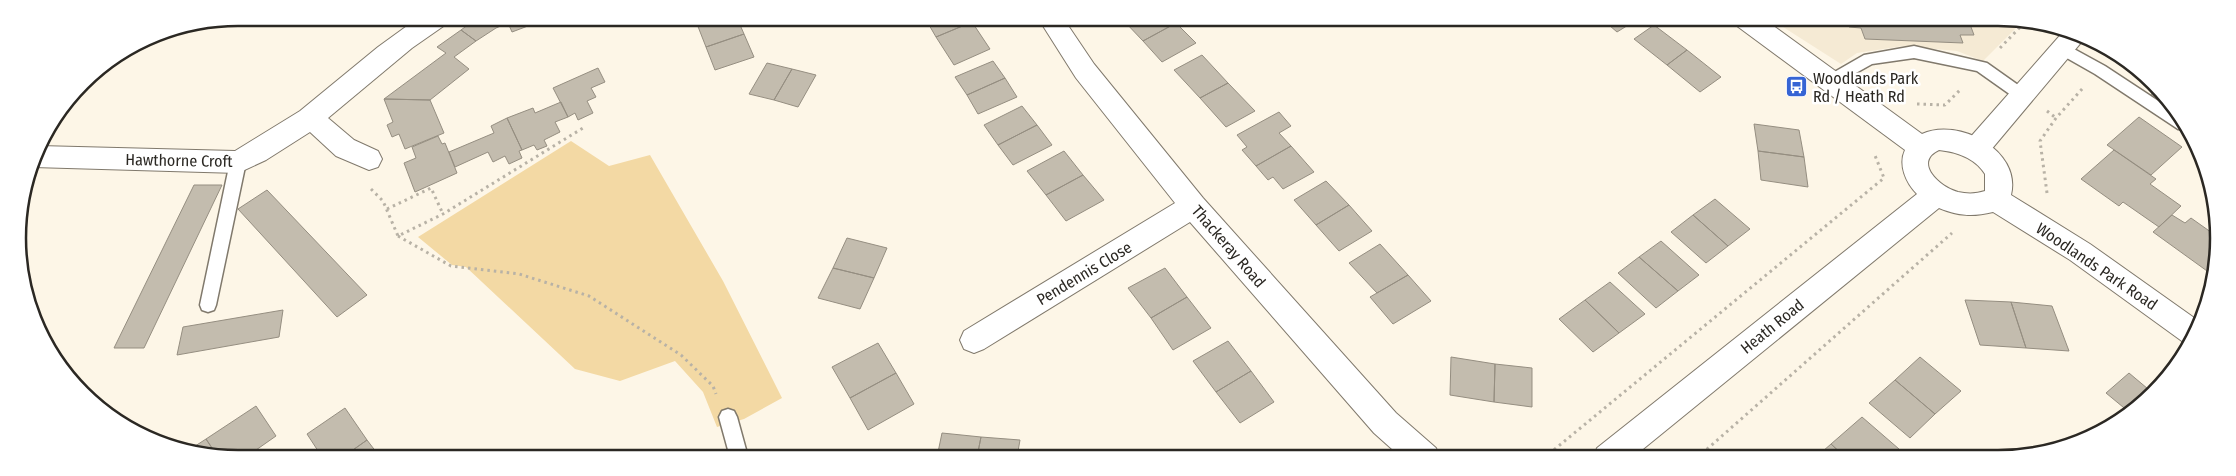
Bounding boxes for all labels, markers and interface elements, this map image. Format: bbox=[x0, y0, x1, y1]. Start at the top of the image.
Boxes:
place label: Woodlands Park Rd / Heath Rd bbox=[1813, 69, 1919, 106]
bus stop icon: Woodlands Park Rd / Heath Rd bbox=[1785, 75, 1809, 99]
street label: Hawthorne Croft bbox=[125, 150, 234, 171]
street label: Thackeray Road bbox=[1188, 201, 1269, 291]
street label: Woodlands Park Road bbox=[2032, 219, 2161, 314]
street label: Pendennis Close bbox=[1033, 238, 1135, 309]
street label: Heath Road bbox=[1737, 295, 1808, 358]

